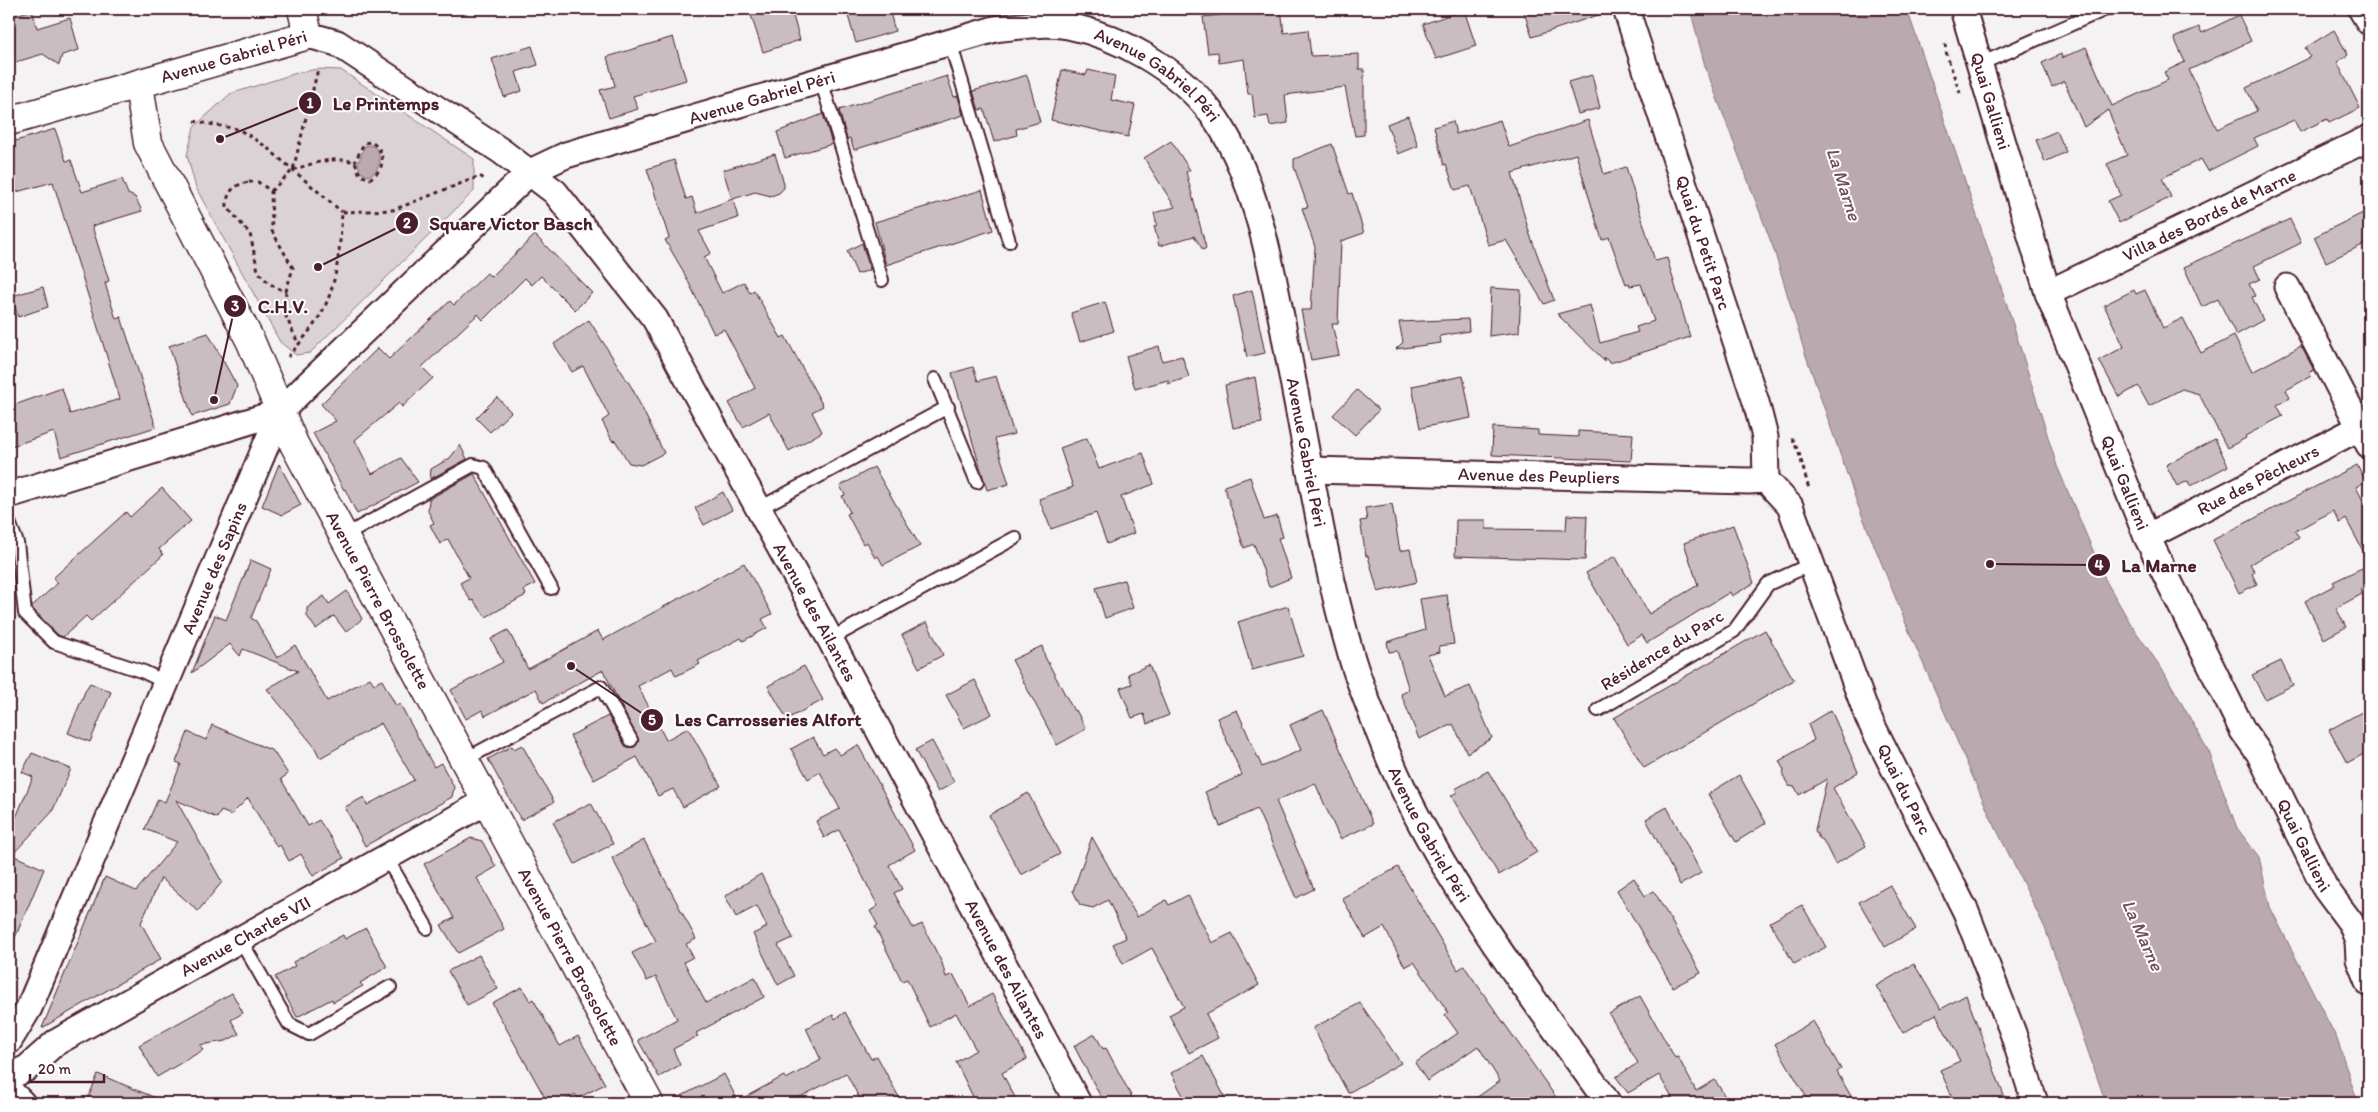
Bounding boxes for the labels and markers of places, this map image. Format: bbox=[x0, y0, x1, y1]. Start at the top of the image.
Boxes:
callout: Le Printemps bbox=[297, 86, 449, 120]
callout: Square Victor Basch bbox=[394, 206, 603, 240]
callout: C.H.V. bbox=[222, 289, 318, 323]
callout: La Marne bbox=[2086, 548, 2207, 582]
callout: Les Carrosseries Alfort bbox=[639, 703, 871, 737]

